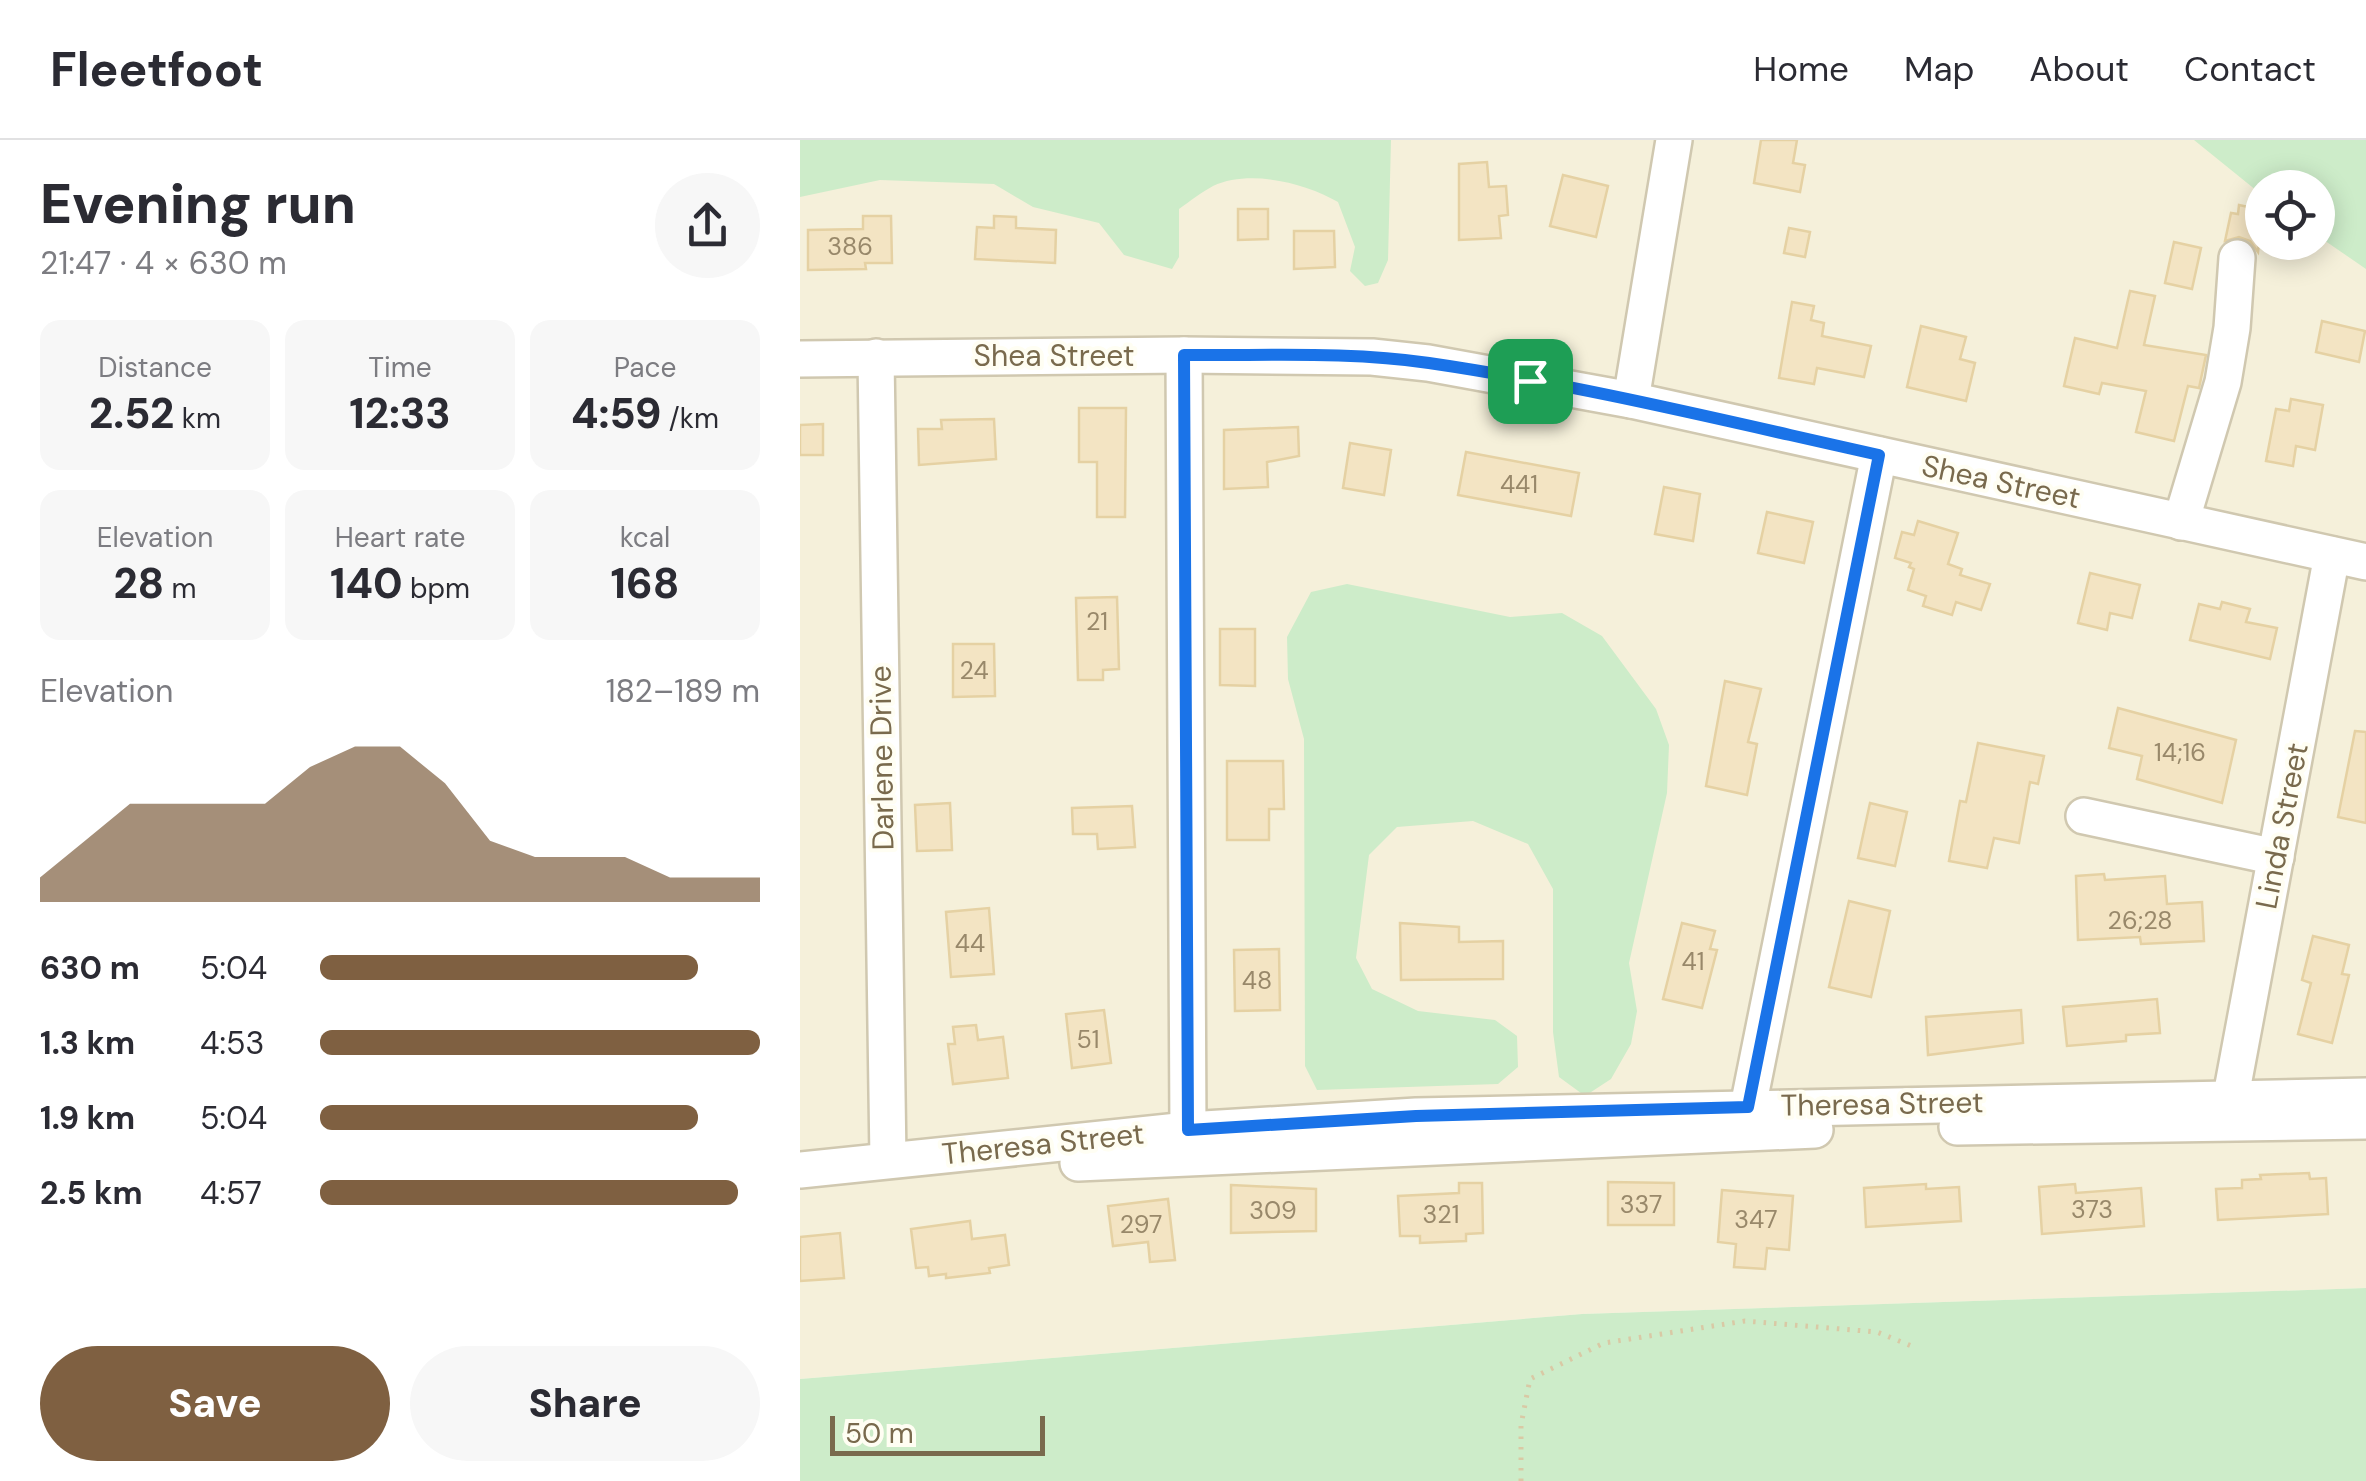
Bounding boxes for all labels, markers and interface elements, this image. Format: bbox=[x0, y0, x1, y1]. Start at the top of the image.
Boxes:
text: Fleetfoot bbox=[50, 38, 263, 101]
text: Home bbox=[1753, 46, 1849, 92]
text: Map bbox=[1904, 46, 1974, 92]
text: About bbox=[2029, 46, 2129, 92]
text: Contact bbox=[2184, 46, 2316, 92]
text: Evening run bbox=[40, 168, 356, 240]
map controls bbox=[2245, 170, 2335, 260]
button: locate bbox=[2245, 170, 2335, 260]
button: share bbox=[655, 173, 760, 278]
house number: 386 bbox=[827, 230, 873, 263]
text: 21:47 · 4 × 630 m bbox=[40, 242, 287, 284]
street label: Shea Street bbox=[973, 336, 1135, 375]
pin bbox=[1488, 339, 1573, 424]
text: Distance bbox=[98, 349, 212, 386]
text: Time bbox=[368, 349, 432, 386]
text: Pace bbox=[614, 349, 676, 386]
icon: arrive bbox=[1503, 354, 1558, 409]
text: 2.52 bbox=[89, 386, 174, 441]
text: 12:33 bbox=[349, 386, 451, 441]
text: 4:59 bbox=[571, 386, 661, 441]
text: km bbox=[174, 400, 221, 437]
text: /km bbox=[661, 400, 719, 437]
street label: Shea Street bbox=[1918, 446, 2084, 517]
house number: 441 bbox=[1500, 468, 1538, 501]
text: Elevation bbox=[97, 519, 213, 556]
text: Heart rate bbox=[335, 519, 465, 556]
text: kcal bbox=[620, 519, 670, 556]
text: 28 bbox=[113, 556, 164, 611]
text: 140 bbox=[330, 556, 403, 611]
text: 168 bbox=[611, 556, 679, 611]
text: m bbox=[164, 570, 197, 607]
text: bpm bbox=[403, 570, 470, 607]
house number: 21 bbox=[1086, 605, 1108, 638]
house number: 24 bbox=[959, 654, 989, 687]
street label: Darlene Drive bbox=[860, 665, 903, 851]
text: Elevation bbox=[40, 670, 173, 712]
text: 182–189 m bbox=[606, 670, 760, 712]
house number: 14;16 bbox=[2154, 736, 2206, 769]
street label: Linda Street bbox=[2246, 740, 2317, 912]
house number: 26;28 bbox=[2108, 904, 2172, 937]
house number: 44 bbox=[955, 927, 985, 960]
house number: 41 bbox=[1682, 945, 1704, 978]
text: 630 m bbox=[40, 947, 140, 989]
text: 5:04 bbox=[200, 947, 267, 989]
house number: 48 bbox=[1242, 964, 1272, 997]
text: 1.3 km bbox=[40, 1022, 135, 1064]
text: 4:53 bbox=[200, 1022, 264, 1064]
house number: 51 bbox=[1076, 1023, 1100, 1056]
street label: Theresa Street bbox=[1780, 1082, 1984, 1125]
text: 1.9 km bbox=[40, 1097, 135, 1139]
text: 5:04 bbox=[200, 1097, 267, 1139]
street label: Theresa Street bbox=[940, 1113, 1146, 1174]
text: 2.5 km bbox=[40, 1172, 143, 1214]
text: 4:57 bbox=[200, 1172, 262, 1214]
house number: 337 bbox=[1620, 1188, 1662, 1221]
house number: 373 bbox=[2071, 1193, 2113, 1226]
house number: 309 bbox=[1249, 1194, 1297, 1227]
house number: 321 bbox=[1423, 1198, 1459, 1231]
house number: 347 bbox=[1734, 1203, 1778, 1236]
house number: 297 bbox=[1120, 1208, 1162, 1241]
button: Save bbox=[40, 1346, 390, 1461]
button: Share bbox=[410, 1346, 760, 1461]
scale bar bbox=[830, 1411, 1045, 1456]
text: 50 m bbox=[845, 1415, 914, 1452]

